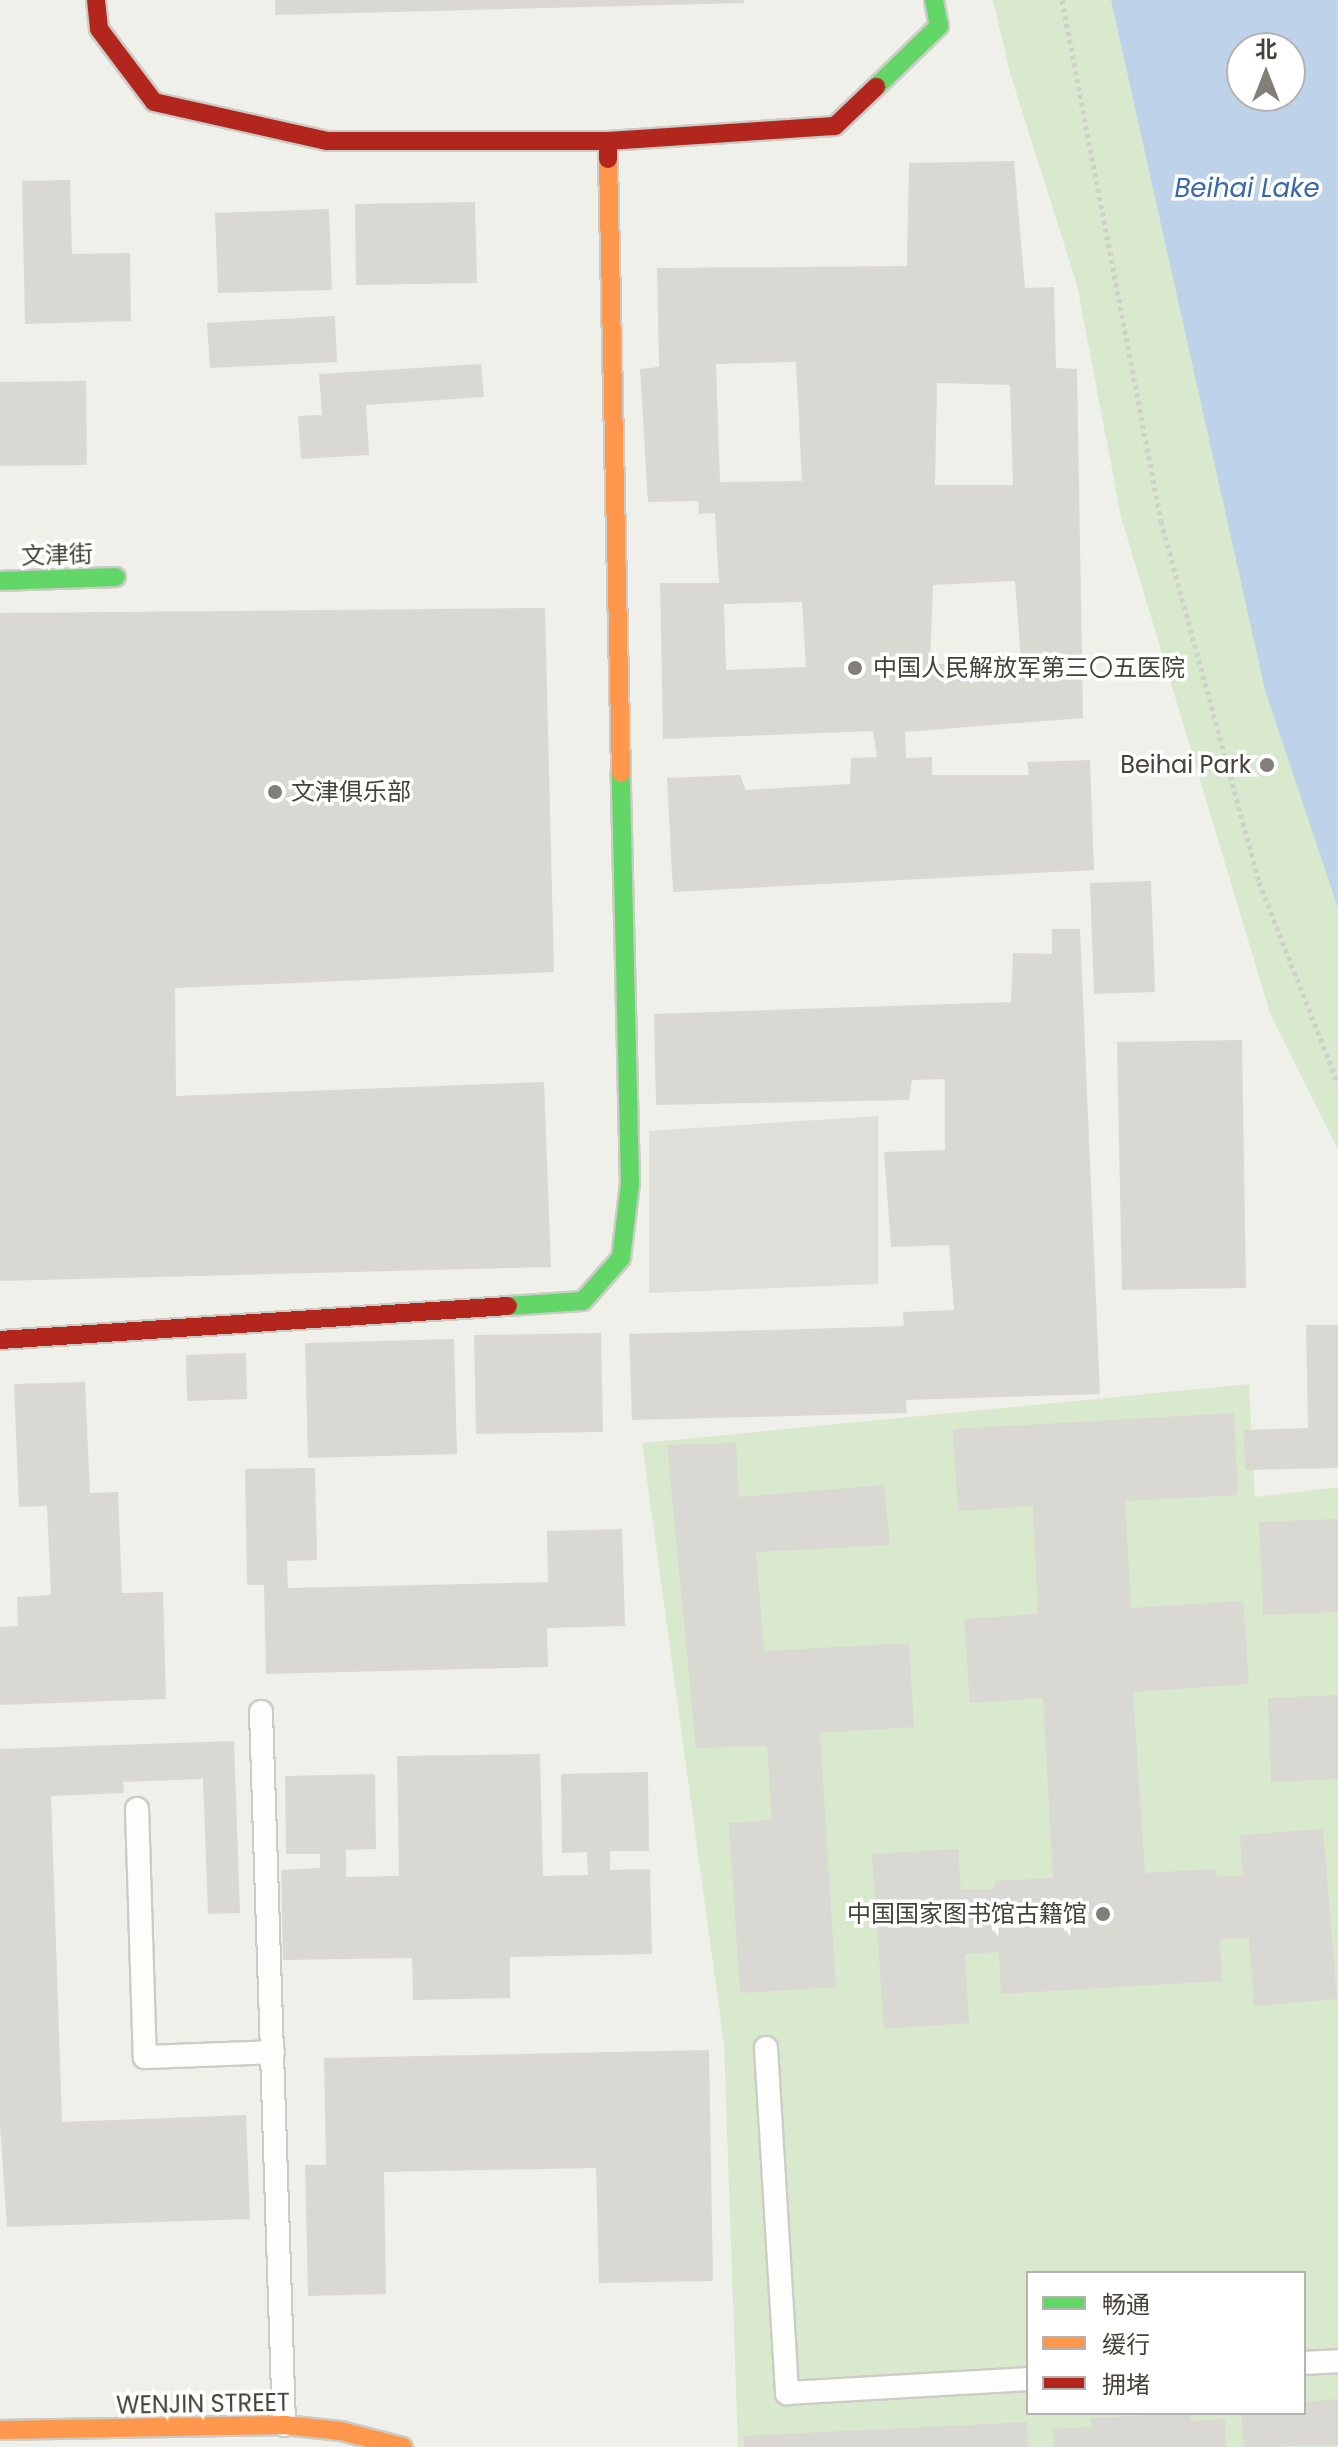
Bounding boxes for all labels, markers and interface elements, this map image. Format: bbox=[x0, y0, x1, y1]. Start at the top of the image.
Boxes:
north arrow bbox=[1226, 32, 1306, 112]
text: 北 bbox=[1255, 34, 1277, 65]
water label: Beihai Lake bbox=[1174, 173, 1320, 205]
street label: 文津街 bbox=[21, 539, 93, 571]
place label: 中国人民解放军第三〇五医院 bbox=[873, 654, 1185, 682]
marker: 中国人民解放军第三〇五医院 bbox=[844, 657, 866, 679]
place label: Beihai Park bbox=[1120, 751, 1251, 779]
marker: Beihai Park bbox=[1258, 756, 1276, 774]
place label: 文津俱乐部 bbox=[291, 778, 411, 806]
marker: 文津俱乐部 bbox=[266, 783, 284, 801]
place label: 中国国家图书馆古籍馆 bbox=[847, 1900, 1087, 1928]
marker: 中国国家图书馆古籍馆 bbox=[1094, 1905, 1112, 1923]
legend bbox=[1026, 2271, 1306, 2415]
text: 畅通 bbox=[1102, 2288, 1150, 2321]
text: 缓行 bbox=[1102, 2328, 1150, 2361]
text: 拥堵 bbox=[1102, 2368, 1150, 2401]
street label: WENJIN STREET bbox=[116, 2388, 290, 2420]

